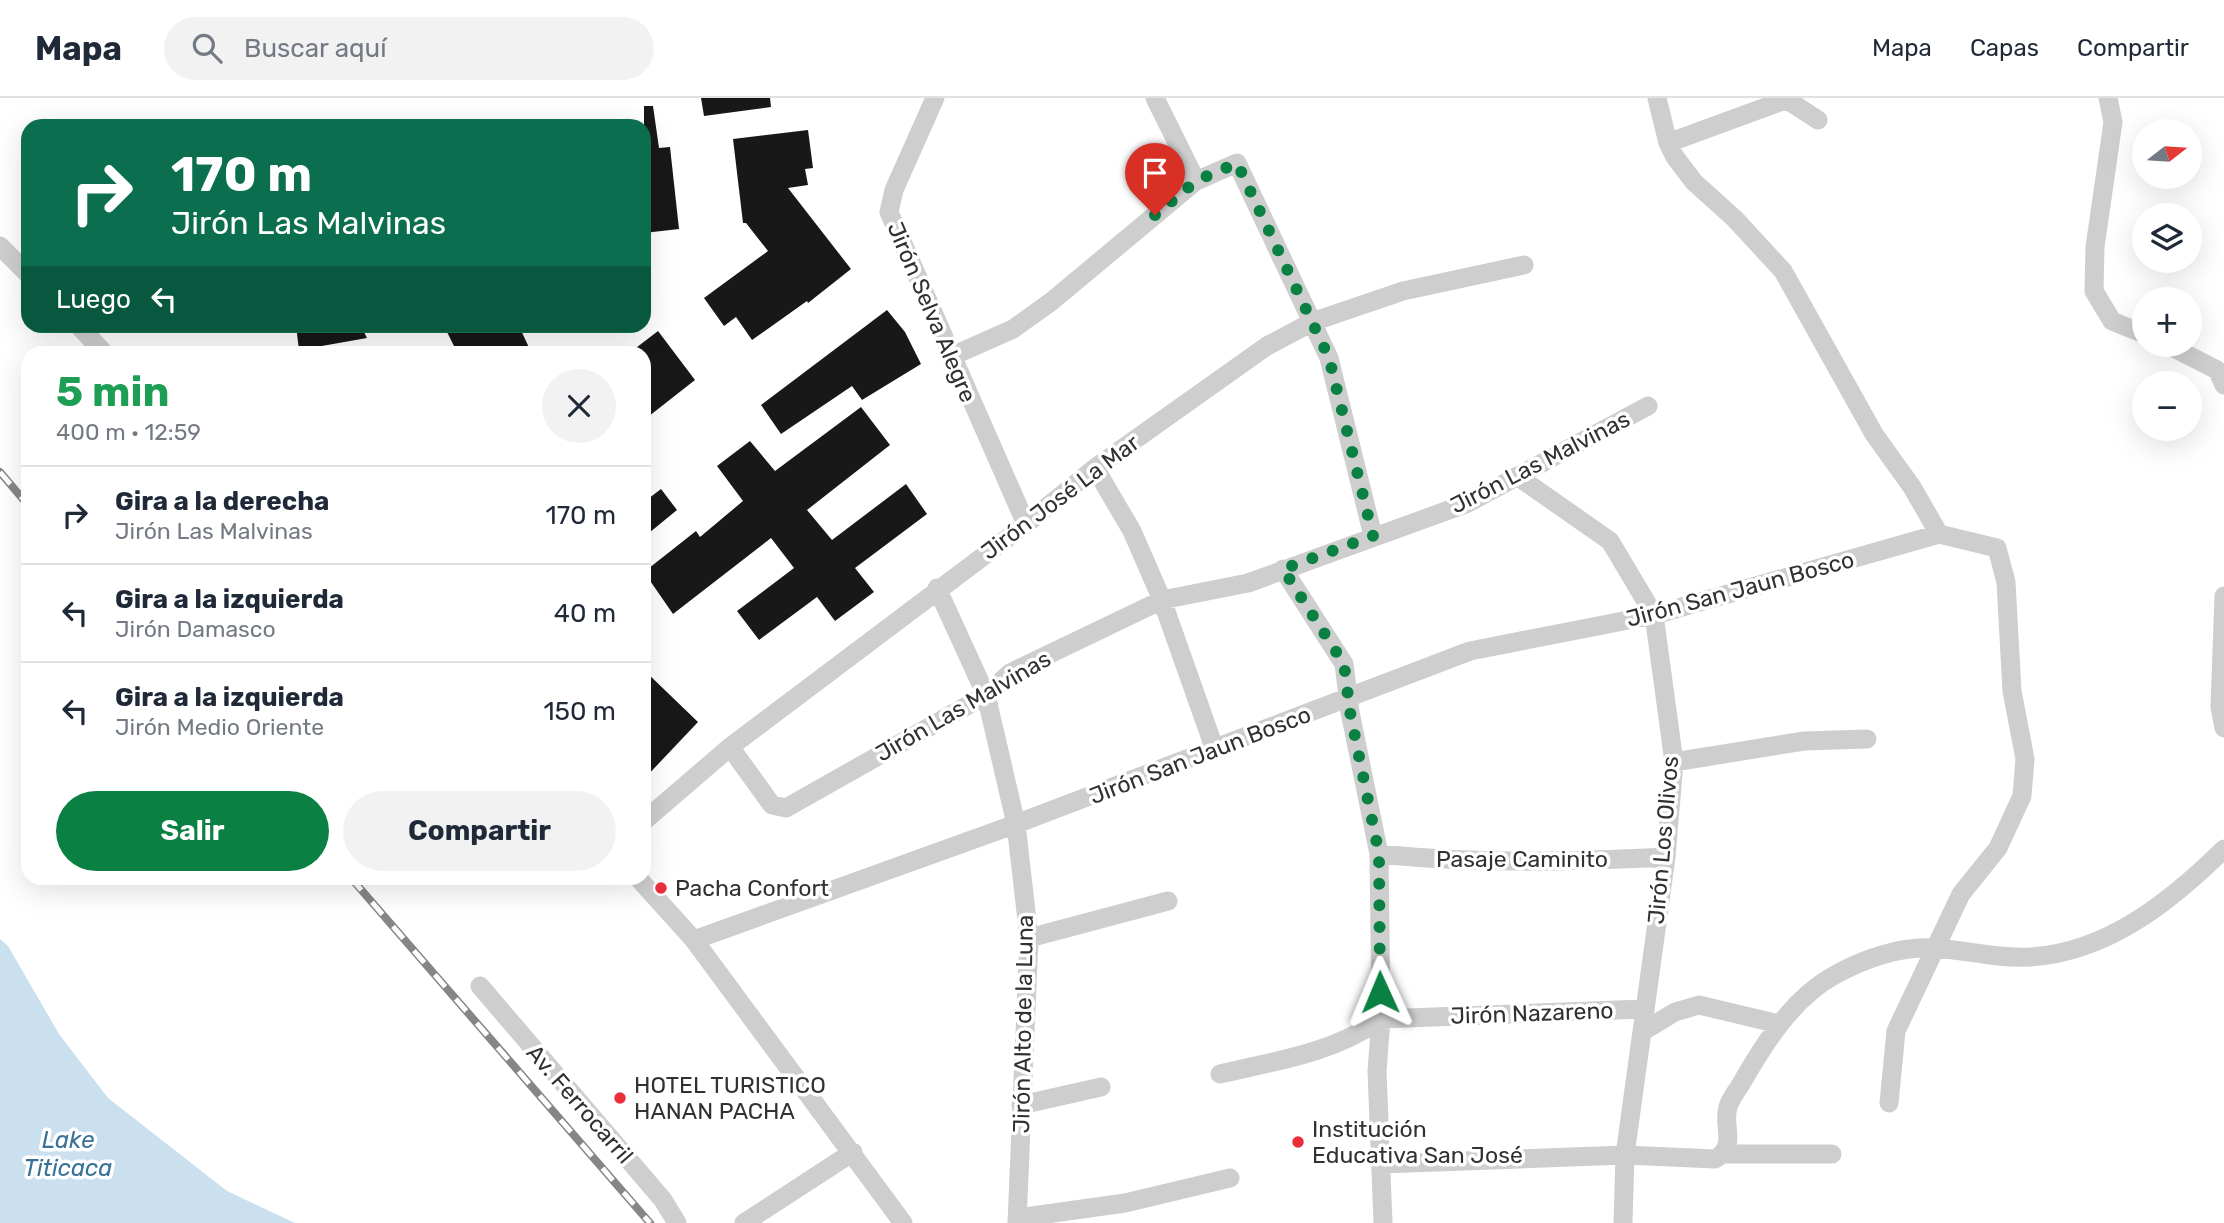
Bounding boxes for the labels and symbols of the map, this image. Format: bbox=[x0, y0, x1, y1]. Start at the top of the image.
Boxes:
north arrow bbox=[2132, 119, 2202, 189]
pin bbox=[1125, 143, 1185, 215]
street label: Jirón Selva Alegre bbox=[881, 218, 983, 406]
street label: Jirón Las Malvinas bbox=[1446, 405, 1634, 519]
street label: Jirón José La Mar bbox=[976, 428, 1145, 565]
street label: Jirón San Jaun Bosco bbox=[1623, 545, 1857, 633]
street label: Jirón Las Malvinas bbox=[870, 644, 1056, 768]
street label: Jirón San Jaun Bosco bbox=[1085, 700, 1315, 810]
street label: Jirón Los Olivos bbox=[1642, 755, 1684, 925]
street label: Pasaje Caminito bbox=[1436, 845, 1608, 873]
place label: Pacha Confort bbox=[675, 874, 829, 902]
marker: Pacha Confort bbox=[653, 880, 669, 896]
street label: Jirón Alto de la Luna bbox=[1007, 914, 1039, 1134]
position arrow bbox=[1343, 955, 1417, 1029]
street label: Jirón Nazareno bbox=[1450, 996, 1614, 1030]
street label: Av. Ferrocarril bbox=[521, 1039, 639, 1169]
place label: HOTEL TURISTICO HANAN PACHA bbox=[634, 1071, 826, 1125]
marker: HOTEL TURISTICO HANAN PACHA bbox=[612, 1090, 628, 1106]
place label: Institución Educativa San José bbox=[1312, 1115, 1523, 1169]
water label: Lake Titicaca bbox=[24, 1126, 112, 1182]
marker: Institución Educativa San José bbox=[1290, 1134, 1306, 1150]

